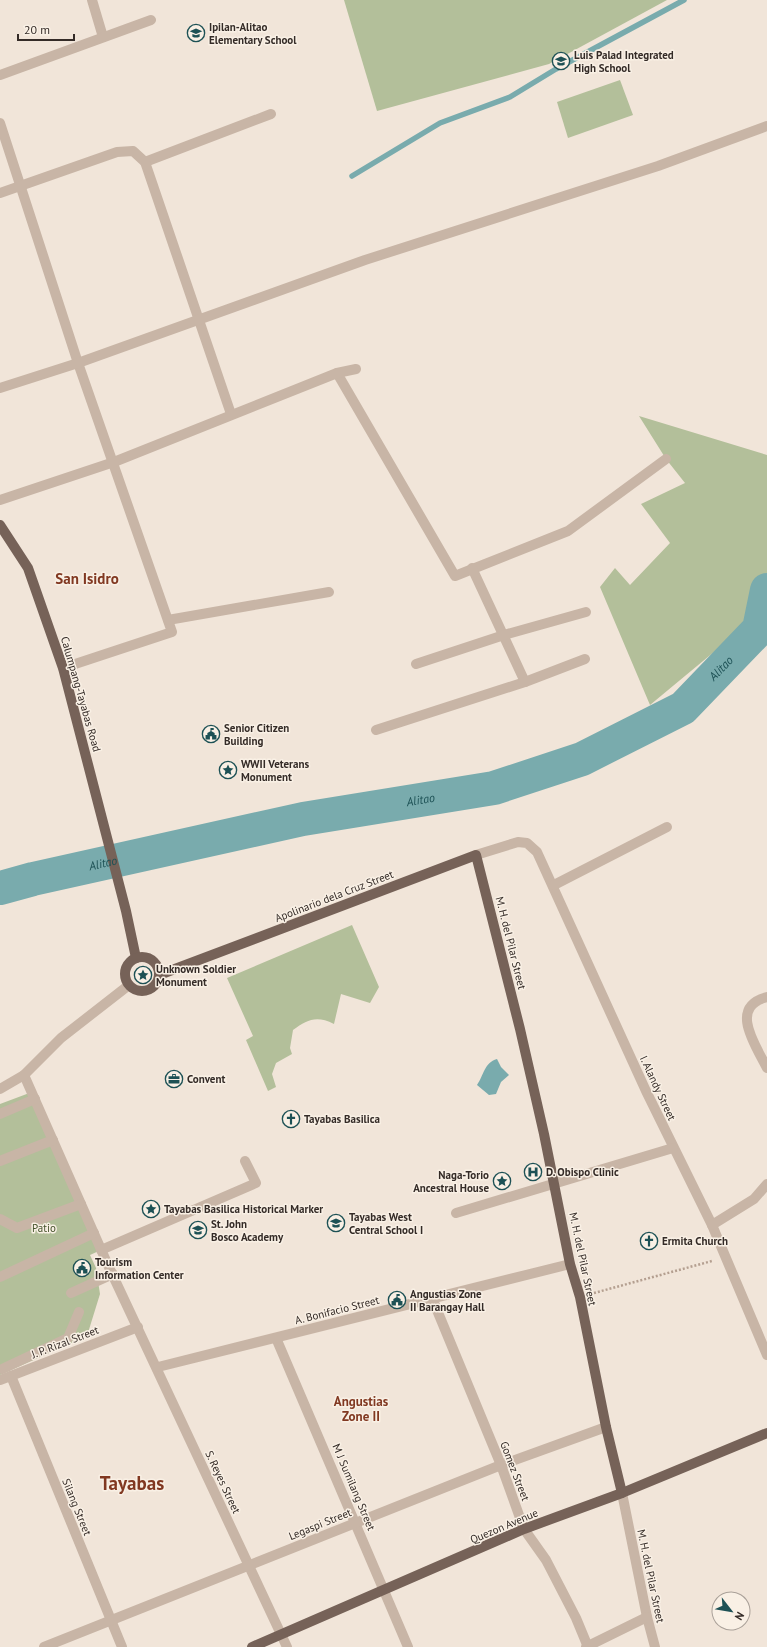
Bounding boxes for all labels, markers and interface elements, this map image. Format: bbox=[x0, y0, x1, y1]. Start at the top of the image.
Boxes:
scale bar bbox=[18, 16, 74, 42]
place label: Ipilan-Alitao Elementary School bbox=[209, 20, 297, 47]
text: 20 m bbox=[24, 22, 50, 37]
school or university icon: Ipilan-Alitao Elementary School bbox=[186, 23, 206, 43]
place label: Luis Palad Integrated High School bbox=[574, 48, 674, 75]
school or university icon: Luis Palad Integrated High School bbox=[551, 51, 571, 71]
district label: San Isidro bbox=[55, 569, 119, 588]
street label: Calumpang-Tayabas Road bbox=[58, 635, 104, 753]
water label: Alitao bbox=[705, 653, 736, 684]
place label: Senior Citizen Building bbox=[224, 721, 289, 748]
public building icon: Senior Citizen Building bbox=[201, 724, 221, 744]
place label: WWII Veterans Monument bbox=[241, 757, 309, 784]
place icon: WWII Veterans Monument bbox=[218, 760, 238, 780]
water label: Alitao bbox=[404, 790, 436, 809]
water label: Alitao bbox=[86, 853, 119, 874]
street label: Apolinario dela Cruz Street bbox=[273, 867, 396, 925]
street label: M. H. del Pilar Street bbox=[493, 895, 529, 991]
place label: Unknown Soldier Monument bbox=[156, 962, 236, 989]
place icon: Unknown Soldier Monument bbox=[133, 965, 153, 985]
street label: I. Alandy Street bbox=[637, 1053, 679, 1123]
office icon: Convent bbox=[164, 1069, 184, 1089]
place label: Convent bbox=[187, 1072, 225, 1086]
church icon: Tayabas Basilica bbox=[281, 1109, 301, 1129]
place label: Tayabas Basilica bbox=[304, 1112, 380, 1126]
hospital icon: D. Obispo Clinic bbox=[523, 1162, 543, 1182]
place label: D. Obispo Clinic bbox=[546, 1165, 619, 1179]
place label: Naga-Torio Ancestral House bbox=[413, 1168, 489, 1195]
place icon: Naga-Torio Ancestral House bbox=[492, 1171, 512, 1191]
place icon: Tayabas Basilica Historical Marker bbox=[141, 1199, 161, 1219]
place label: Tayabas Basilica Historical Marker bbox=[164, 1202, 323, 1216]
place label: Tayabas West Central School I bbox=[349, 1210, 423, 1237]
street label: M. H. del Pilar Street bbox=[566, 1211, 600, 1307]
school or university icon: Tayabas West Central School I bbox=[326, 1213, 346, 1233]
place label: St. John Bosco Academy bbox=[211, 1217, 284, 1244]
school or university icon: St. John Bosco Academy bbox=[188, 1220, 208, 1240]
park label: Patio bbox=[32, 1221, 56, 1235]
church icon: Ermita Church bbox=[639, 1231, 659, 1251]
place label: Ermita Church bbox=[662, 1234, 728, 1248]
place label: Tourism Information Center bbox=[95, 1255, 184, 1282]
public building icon: Tourism Information Center bbox=[72, 1258, 92, 1278]
place label: Angustias Zone II Barangay Hall bbox=[410, 1287, 485, 1314]
public building icon: Angustias Zone II Barangay Hall bbox=[387, 1290, 407, 1310]
street label: A. Bonifacio Street bbox=[293, 1293, 381, 1327]
street label: J. P. Rizal Street bbox=[28, 1323, 101, 1362]
district label: Angustias Zone II bbox=[334, 1393, 389, 1425]
street label: Gomez Street bbox=[497, 1439, 533, 1503]
street label: M J Sumilang Street bbox=[329, 1441, 379, 1533]
street label: S. Reyes Street bbox=[202, 1448, 244, 1516]
district label: Tayabas bbox=[100, 1471, 164, 1495]
street label: Silang Street bbox=[59, 1476, 95, 1538]
street label: Legaspi Street bbox=[287, 1505, 354, 1543]
street label: Quezon Avenue bbox=[468, 1505, 540, 1547]
street label: M. H. del Pilar Street bbox=[634, 1528, 668, 1624]
north arrow bbox=[711, 1591, 751, 1631]
text: N bbox=[732, 1609, 747, 1623]

